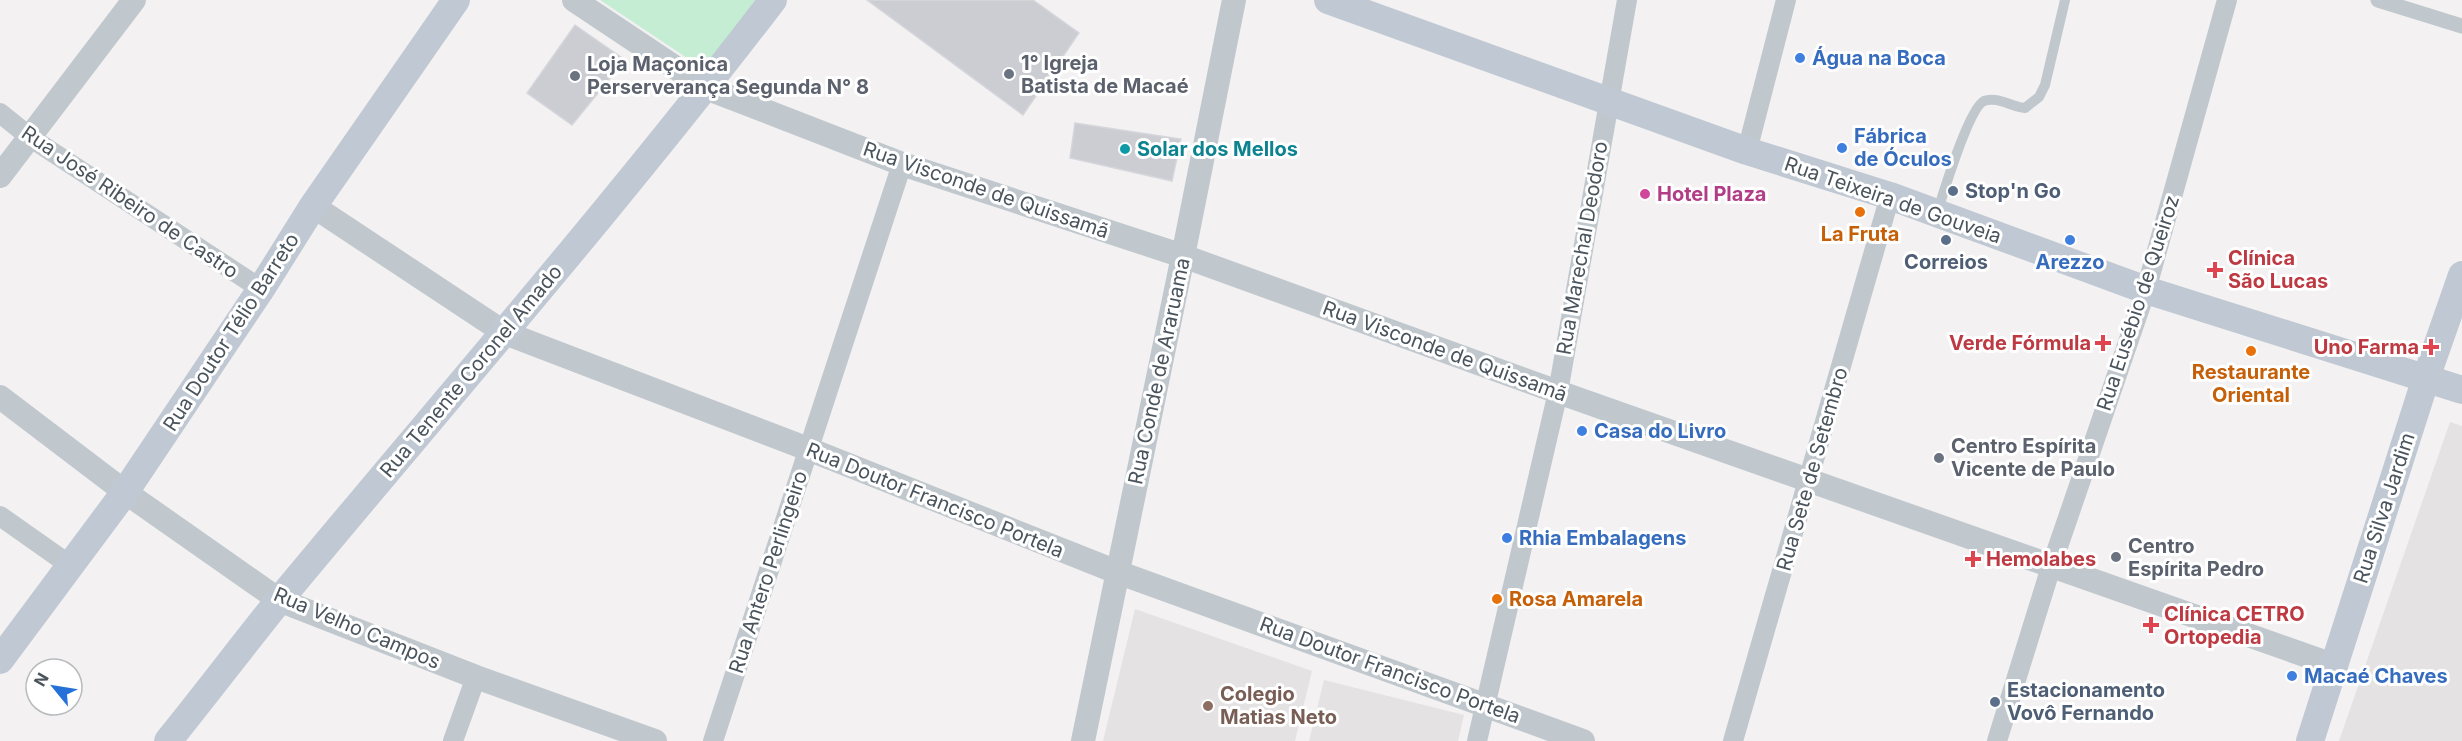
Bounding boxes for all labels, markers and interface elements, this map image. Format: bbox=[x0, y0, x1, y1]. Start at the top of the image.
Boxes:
place label: Água na Boca bbox=[1812, 45, 1946, 70]
place label: 1° Igreja Batista de Macaé bbox=[1021, 51, 1189, 98]
marker: Água na Boca bbox=[1793, 51, 1807, 65]
place label: Loja Maçonica Perserverança Segunda N° 8 bbox=[587, 52, 869, 99]
marker: 1° Igreja Batista de Macaé bbox=[1002, 67, 1016, 81]
marker: Loja Maçonica Perserverança Segunda N° 8 bbox=[568, 69, 582, 83]
street label: Rua José Ribeiro de Castro bbox=[17, 121, 243, 283]
place label: Fábrica de Óculos bbox=[1854, 124, 1952, 171]
street label: Rua Visconde de Quissamã bbox=[860, 137, 1112, 243]
place label: Solar dos Mellos bbox=[1137, 137, 1298, 161]
street label: Rua Marechal Deodoro bbox=[1551, 139, 1613, 357]
marker: Fábrica de Óculos bbox=[1835, 141, 1849, 155]
marker: Solar dos Mellos bbox=[1118, 142, 1132, 156]
street label: Rua Teixeira de Gouveia bbox=[1781, 152, 2005, 248]
place label: Stop'n Go bbox=[1965, 179, 2061, 203]
place label: Hotel Plaza bbox=[1657, 182, 1766, 206]
marker: Stop'n Go bbox=[1946, 184, 1960, 198]
marker: Hotel Plaza bbox=[1638, 187, 1652, 201]
street label: Rua Eusébio de Queiroz bbox=[2092, 192, 2184, 414]
marker: La Fruta bbox=[1853, 205, 1867, 219]
place label: La Fruta bbox=[1821, 222, 1899, 246]
street label: Rua Doutor Télio Barreto bbox=[158, 229, 304, 435]
marker: Correios bbox=[1939, 233, 1953, 247]
marker: Arezzo bbox=[2063, 233, 2077, 247]
place label: Clínica São Lucas bbox=[2228, 246, 2328, 293]
place label: Correios bbox=[1904, 250, 1988, 274]
place label: Arezzo bbox=[2036, 250, 2104, 274]
street label: Rua Conde de Araruama bbox=[1123, 256, 1195, 486]
street label: Rua Tenente Coronel Amado bbox=[375, 260, 567, 482]
marker: Clínica São Lucas bbox=[2206, 261, 2224, 279]
street label: Rua Visconde de Quissamã bbox=[1320, 296, 1570, 406]
place label: Verde Fórmula bbox=[1949, 331, 2091, 355]
place label: Uno Farma bbox=[2314, 335, 2419, 359]
marker: Verde Fórmula bbox=[2096, 336, 2110, 350]
marker: Uno Farma bbox=[2424, 340, 2438, 354]
marker: Restaurante Oriental bbox=[2244, 344, 2258, 358]
place label: Restaurante Oriental bbox=[2192, 360, 2310, 407]
street label: Rua Sete de Setembro bbox=[1771, 364, 1853, 574]
place label: Casa do Livro bbox=[1594, 419, 1726, 443]
marker: Casa do Livro bbox=[1575, 424, 1589, 438]
street label: Rua Silva Jardim bbox=[2348, 430, 2420, 586]
place label: Centro Espírita Vicente de Paulo bbox=[1951, 434, 2115, 481]
street label: Rua Doutor Francisco Portela bbox=[803, 437, 1067, 563]
marker: Centro Espírita Vicente de Paulo bbox=[1932, 451, 1946, 465]
street label: Rua Antero Perlingeiro bbox=[724, 468, 812, 676]
place label: Rhia Embalagens bbox=[1519, 526, 1686, 550]
marker: Rhia Embalagens bbox=[1500, 531, 1514, 545]
place label: Centro Espírita Pedro bbox=[2128, 534, 2264, 581]
place label: Hemolabes bbox=[1986, 547, 2096, 571]
marker: Hemolabes bbox=[1964, 550, 1982, 568]
marker: Centro Espírita Pedro bbox=[2109, 550, 2123, 564]
street label: Rua Velho Campos bbox=[270, 582, 444, 674]
place label: Rosa Amarela bbox=[1509, 587, 1643, 611]
marker: Rosa Amarela bbox=[1490, 592, 1504, 606]
place label: Clínica CETRO Ortopedia bbox=[2164, 602, 2305, 649]
street label: Rua Doutor Francisco Portela bbox=[1256, 612, 1524, 728]
marker: Clínica CETRO Ortopedia bbox=[2142, 616, 2160, 634]
north arrow bbox=[24, 657, 84, 717]
place label: Macaé Chaves bbox=[2304, 664, 2448, 688]
text: N bbox=[29, 669, 53, 690]
marker: Macaé Chaves bbox=[2285, 669, 2299, 683]
place label: Estacionamento Vovô Fernando bbox=[2007, 678, 2165, 725]
place label: Colegio Matias Neto bbox=[1220, 682, 1337, 729]
marker: Estacionamento Vovô Fernando bbox=[1988, 695, 2002, 709]
marker: Colegio Matias Neto bbox=[1201, 699, 1215, 713]

